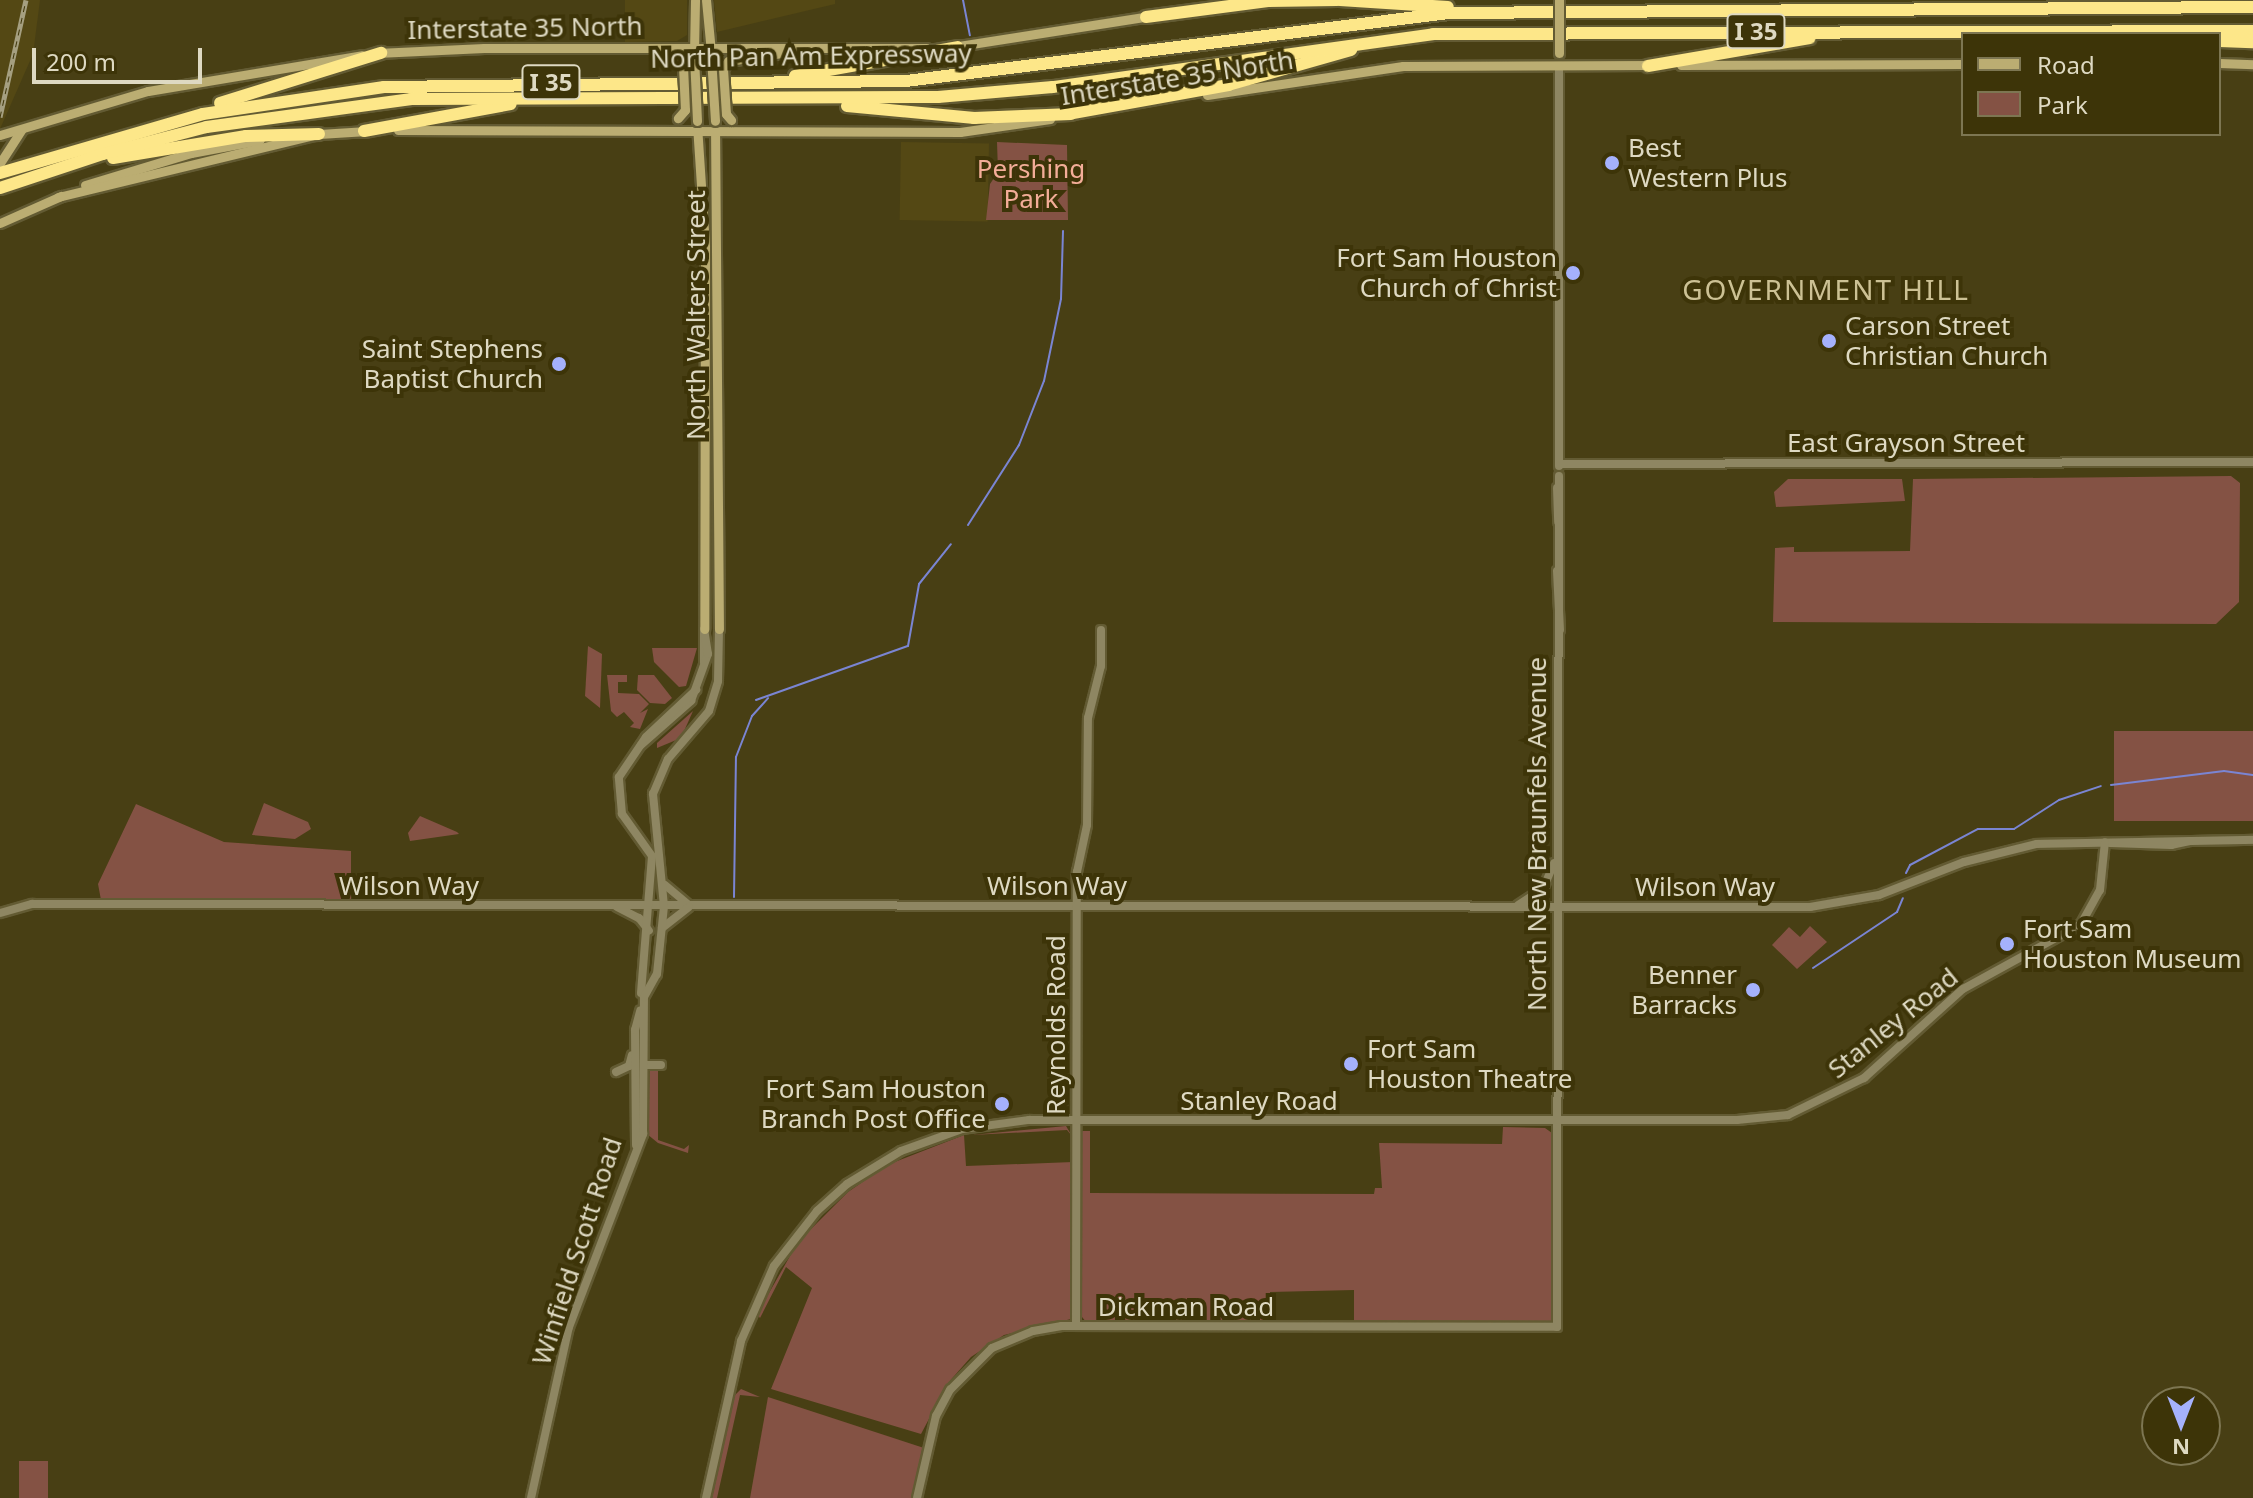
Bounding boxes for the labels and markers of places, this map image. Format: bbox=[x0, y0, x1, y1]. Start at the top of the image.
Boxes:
place label: Best Western Plus bbox=[1628, 132, 1787, 194]
marker: Best Western Plus bbox=[1603, 154, 1621, 172]
place label: Fort Sam Houston Church of Christ bbox=[1336, 242, 1557, 304]
marker: Fort Sam Houston Church of Christ bbox=[1564, 264, 1582, 282]
place label: Carson Street Christian Church bbox=[1845, 310, 2048, 372]
marker: Carson Street Christian Church bbox=[1820, 332, 1838, 350]
place label: Saint Stephens Baptist Church bbox=[362, 333, 543, 394]
marker: Saint Stephens Baptist Church bbox=[550, 355, 568, 373]
place label: Fort Sam Houston Museum bbox=[2023, 913, 2242, 974]
marker: Fort Sam Houston Museum bbox=[1998, 935, 2016, 953]
place label: Benner Barracks bbox=[1631, 959, 1737, 1020]
marker: Benner Barracks bbox=[1744, 981, 1762, 999]
place label: Fort Sam Houston Theatre bbox=[1367, 1033, 1573, 1094]
marker: Fort Sam Houston Theatre bbox=[1342, 1055, 1360, 1073]
place label: Fort Sam Houston Branch Post Office bbox=[761, 1073, 986, 1134]
marker: Fort Sam Houston Branch Post Office bbox=[993, 1095, 1011, 1113]

